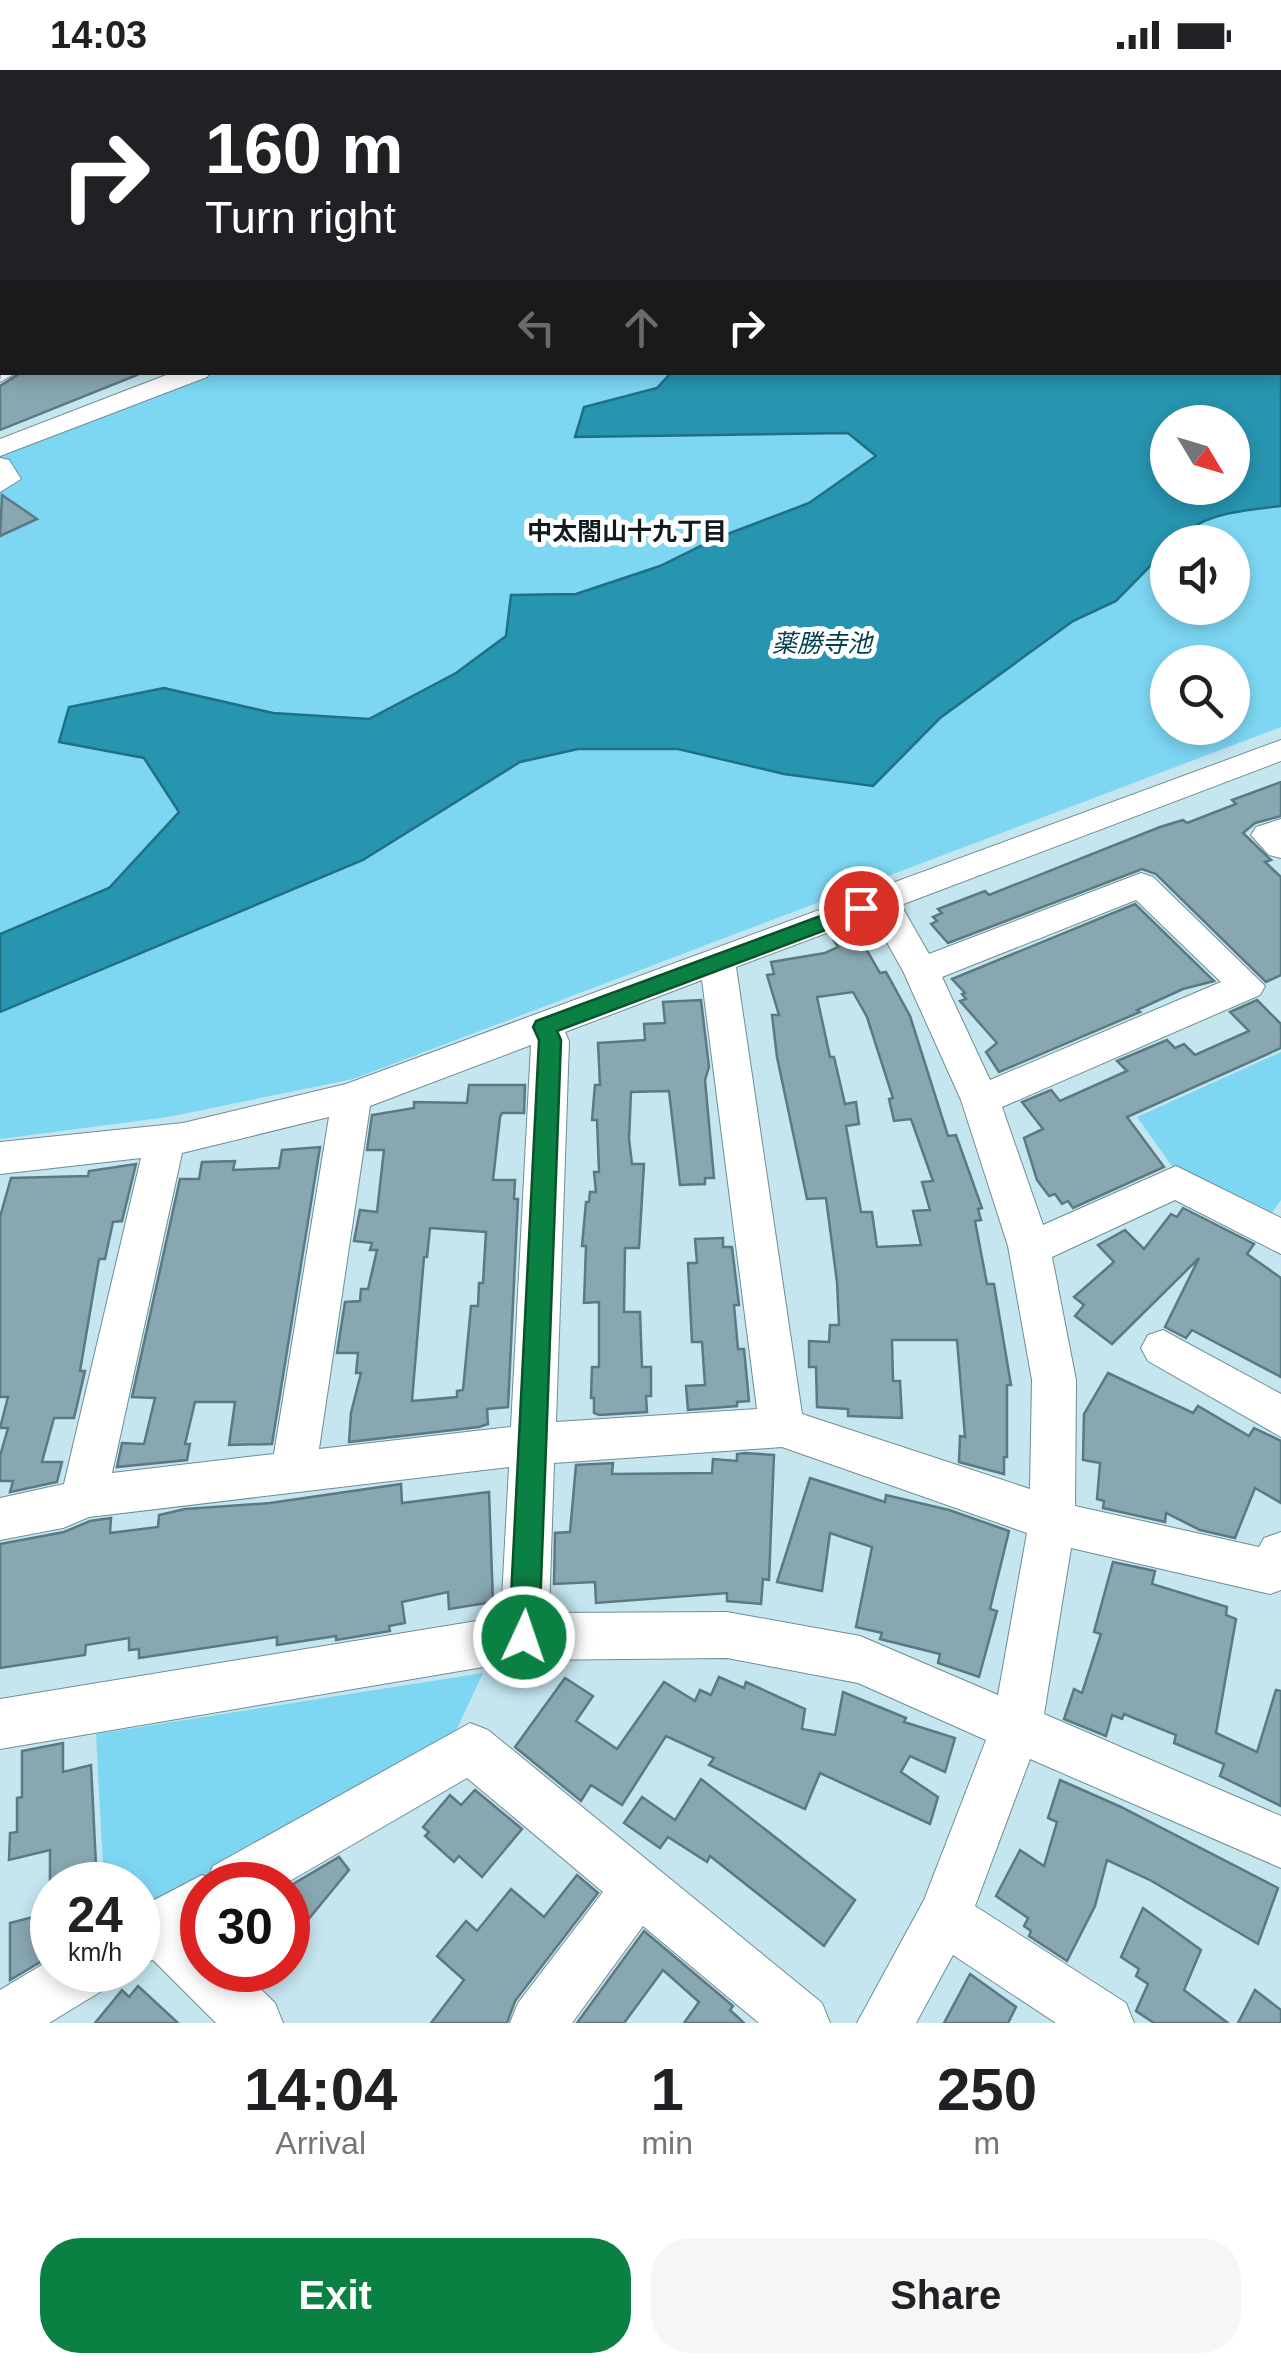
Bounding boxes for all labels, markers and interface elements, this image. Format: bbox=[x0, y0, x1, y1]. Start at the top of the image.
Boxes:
text: 14:03 bbox=[50, 14, 147, 56]
icon: right bbox=[40, 110, 170, 240]
text: 160 m bbox=[205, 110, 403, 188]
text: Turn right bbox=[205, 192, 396, 243]
icon: left bbox=[509, 300, 564, 355]
icon: ahead bbox=[614, 300, 669, 355]
icon: right bbox=[719, 300, 774, 355]
north arrow bbox=[1150, 405, 1250, 505]
map controls bbox=[1150, 405, 1250, 745]
district label: 中太閤山十九丁目 bbox=[527, 517, 727, 545]
button: sound bbox=[1150, 525, 1250, 625]
water label: 薬勝寺池 bbox=[772, 629, 875, 657]
button: search bbox=[1150, 645, 1250, 745]
pin bbox=[819, 866, 904, 951]
icon: arrive bbox=[834, 881, 889, 936]
position arrow bbox=[472, 1585, 576, 1689]
speed limit sign: 30 bbox=[180, 1862, 310, 1992]
text: 24 bbox=[67, 1887, 123, 1943]
text: km/h bbox=[68, 1938, 122, 1966]
text: 14:04 bbox=[244, 2056, 397, 2123]
text: 1 bbox=[650, 2056, 684, 2123]
text: 250 bbox=[937, 2056, 1037, 2123]
text: Arrival bbox=[275, 2125, 366, 2161]
text: min bbox=[641, 2125, 693, 2161]
text: m bbox=[974, 2125, 1000, 2161]
button: Exit bbox=[40, 2238, 631, 2353]
button: Share bbox=[651, 2238, 1241, 2353]

